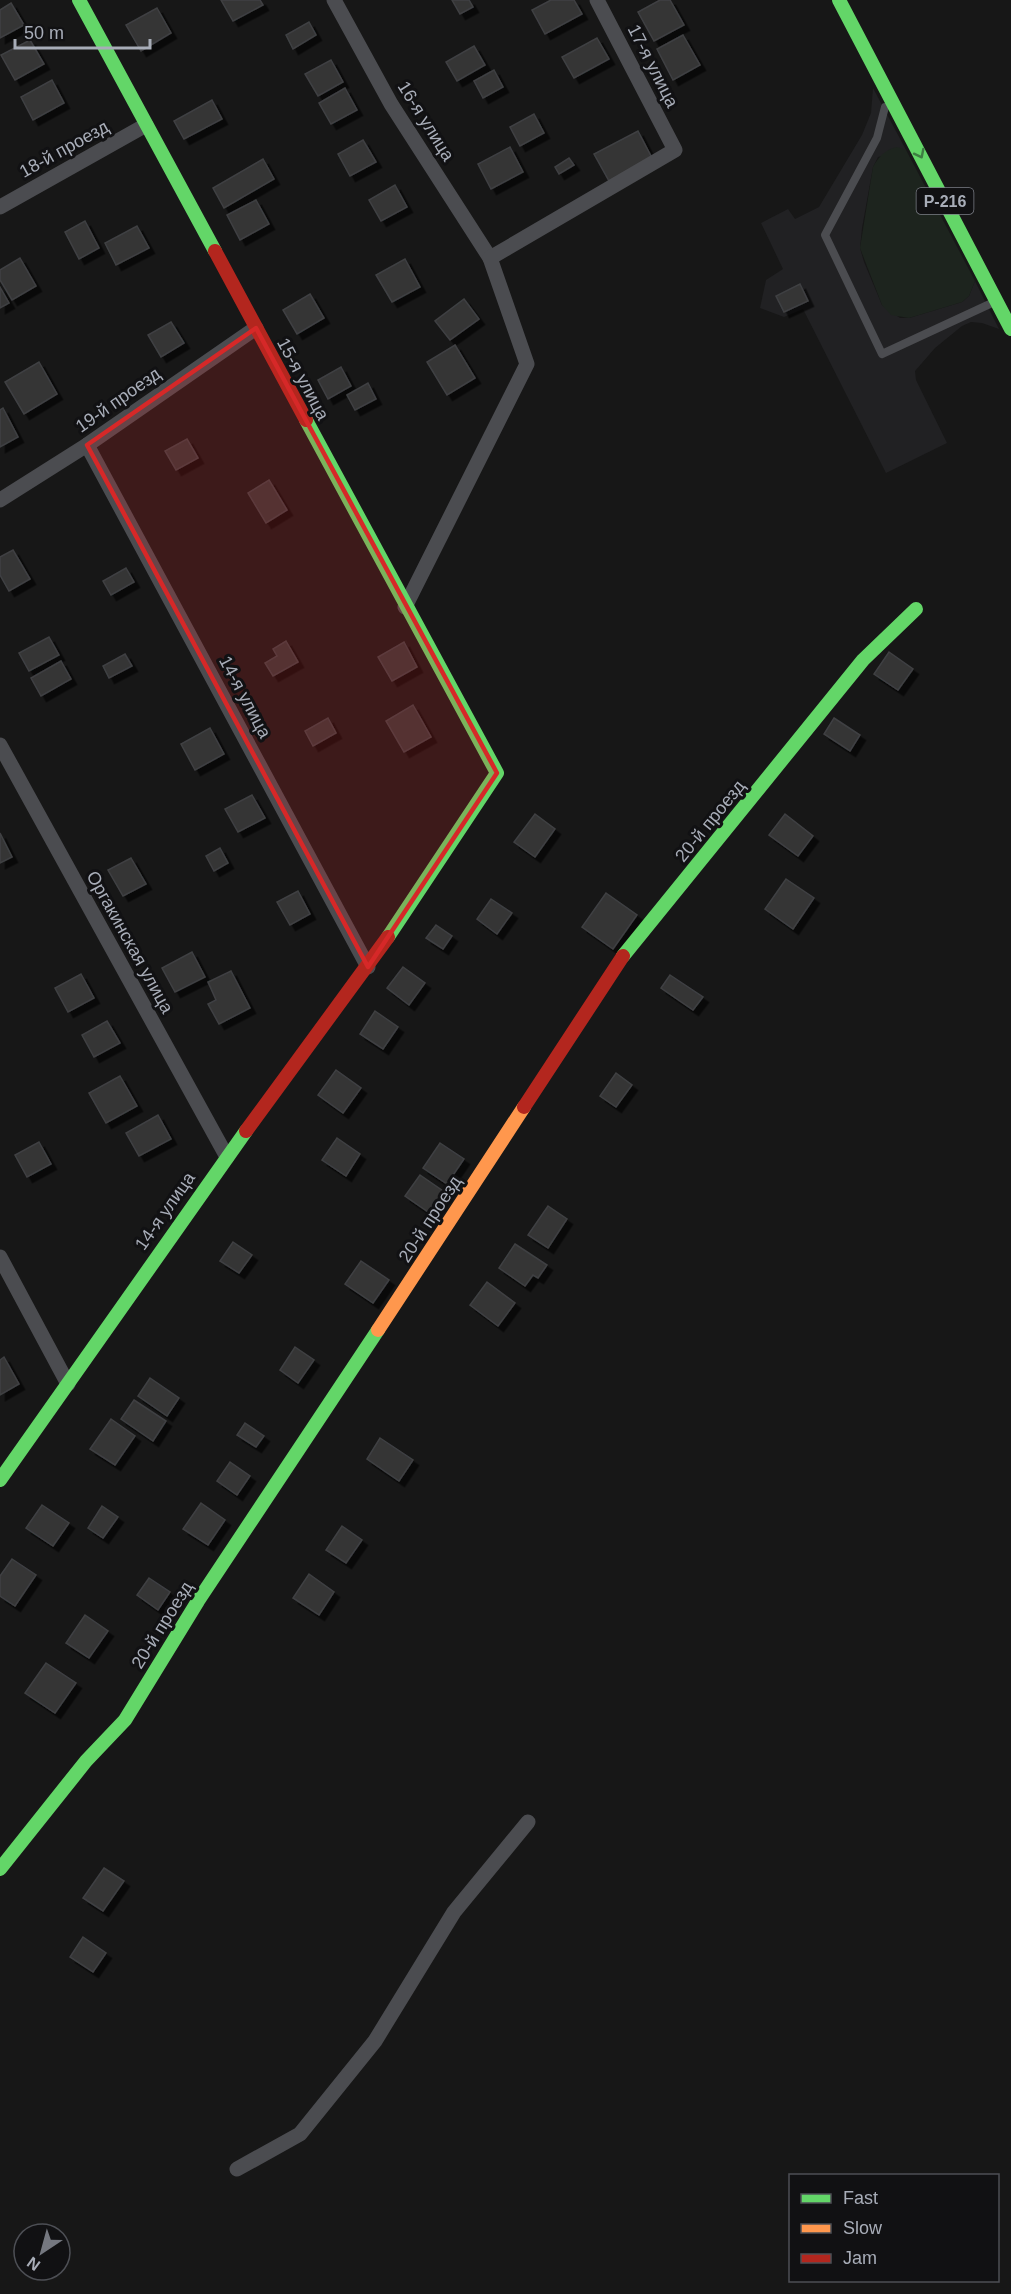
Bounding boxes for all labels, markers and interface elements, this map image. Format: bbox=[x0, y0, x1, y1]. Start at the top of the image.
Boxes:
scale bar bbox=[15, 12, 150, 50]
street label: 17-я улица bbox=[624, 21, 683, 112]
text: 50 m bbox=[24, 23, 64, 43]
street label: 16-я улица bbox=[394, 77, 459, 165]
street label: 18-й проезд bbox=[16, 116, 112, 182]
one-way arrow bbox=[913, 147, 924, 158]
road number: Р-216 bbox=[916, 188, 974, 214]
street label: 15-я улица bbox=[273, 334, 333, 424]
street label: 19-й проезд bbox=[72, 363, 165, 437]
street label: 14-я улица bbox=[215, 652, 275, 742]
street label: 20-й проезд bbox=[671, 776, 749, 866]
street label: Оргакинская улица bbox=[83, 867, 178, 1017]
street label: 14-я улица bbox=[131, 1167, 200, 1254]
street label: 20-й проезд bbox=[395, 1172, 466, 1266]
street label: 20-й проезд bbox=[127, 1577, 197, 1672]
legend bbox=[789, 2174, 999, 2282]
text: Fast bbox=[843, 2188, 878, 2208]
text: Slow bbox=[843, 2218, 883, 2238]
north arrow bbox=[12, 2222, 72, 2282]
text: Jam bbox=[843, 2248, 877, 2268]
text: N bbox=[24, 2253, 43, 2274]

